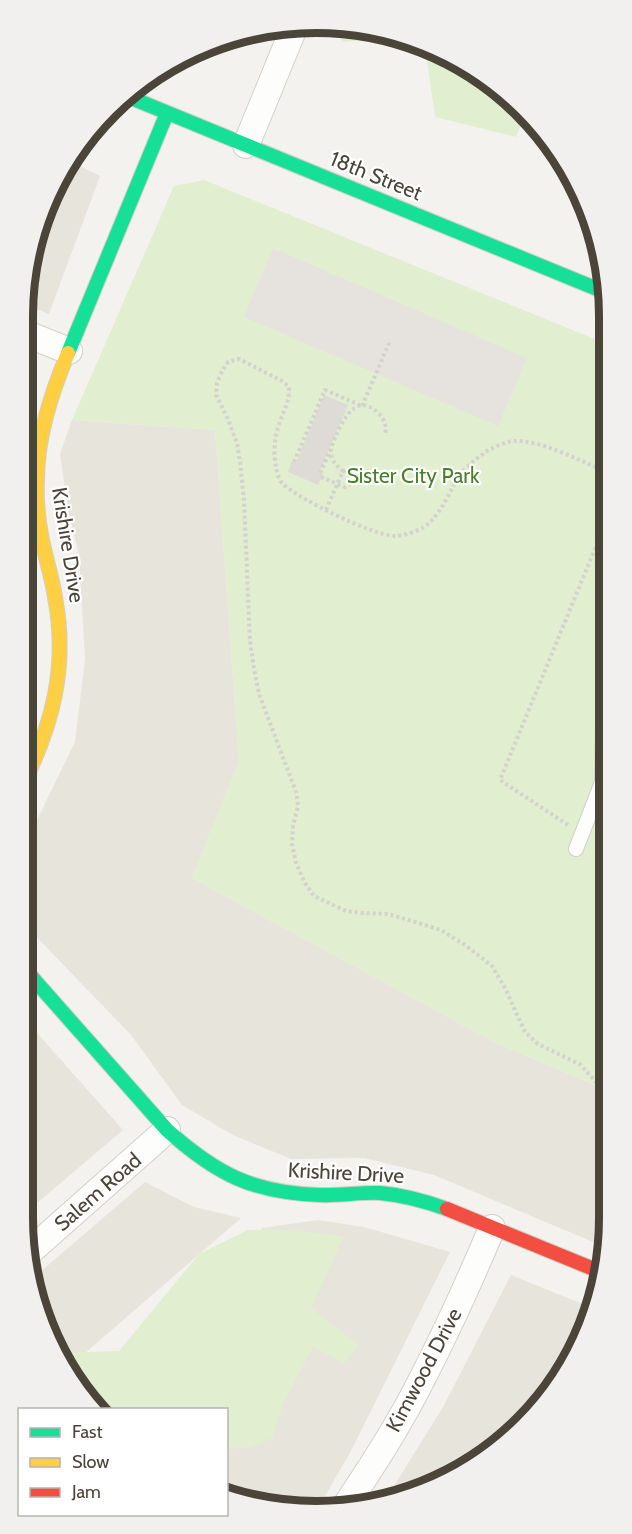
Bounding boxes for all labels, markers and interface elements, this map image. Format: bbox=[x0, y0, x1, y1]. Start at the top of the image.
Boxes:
street label: 18th Street bbox=[327, 146, 426, 205]
park label: Sister City Park bbox=[347, 463, 480, 488]
street label: Krishire Drive bbox=[47, 485, 90, 605]
street label: Salem Road bbox=[49, 1147, 146, 1236]
street label: Krishire Drive bbox=[287, 1157, 405, 1188]
street label: Kimwood Drive bbox=[380, 1303, 467, 1436]
legend bbox=[18, 1408, 228, 1516]
text: Fast bbox=[72, 1421, 103, 1443]
text: Slow bbox=[72, 1451, 109, 1473]
text: Jam bbox=[71, 1481, 101, 1503]

